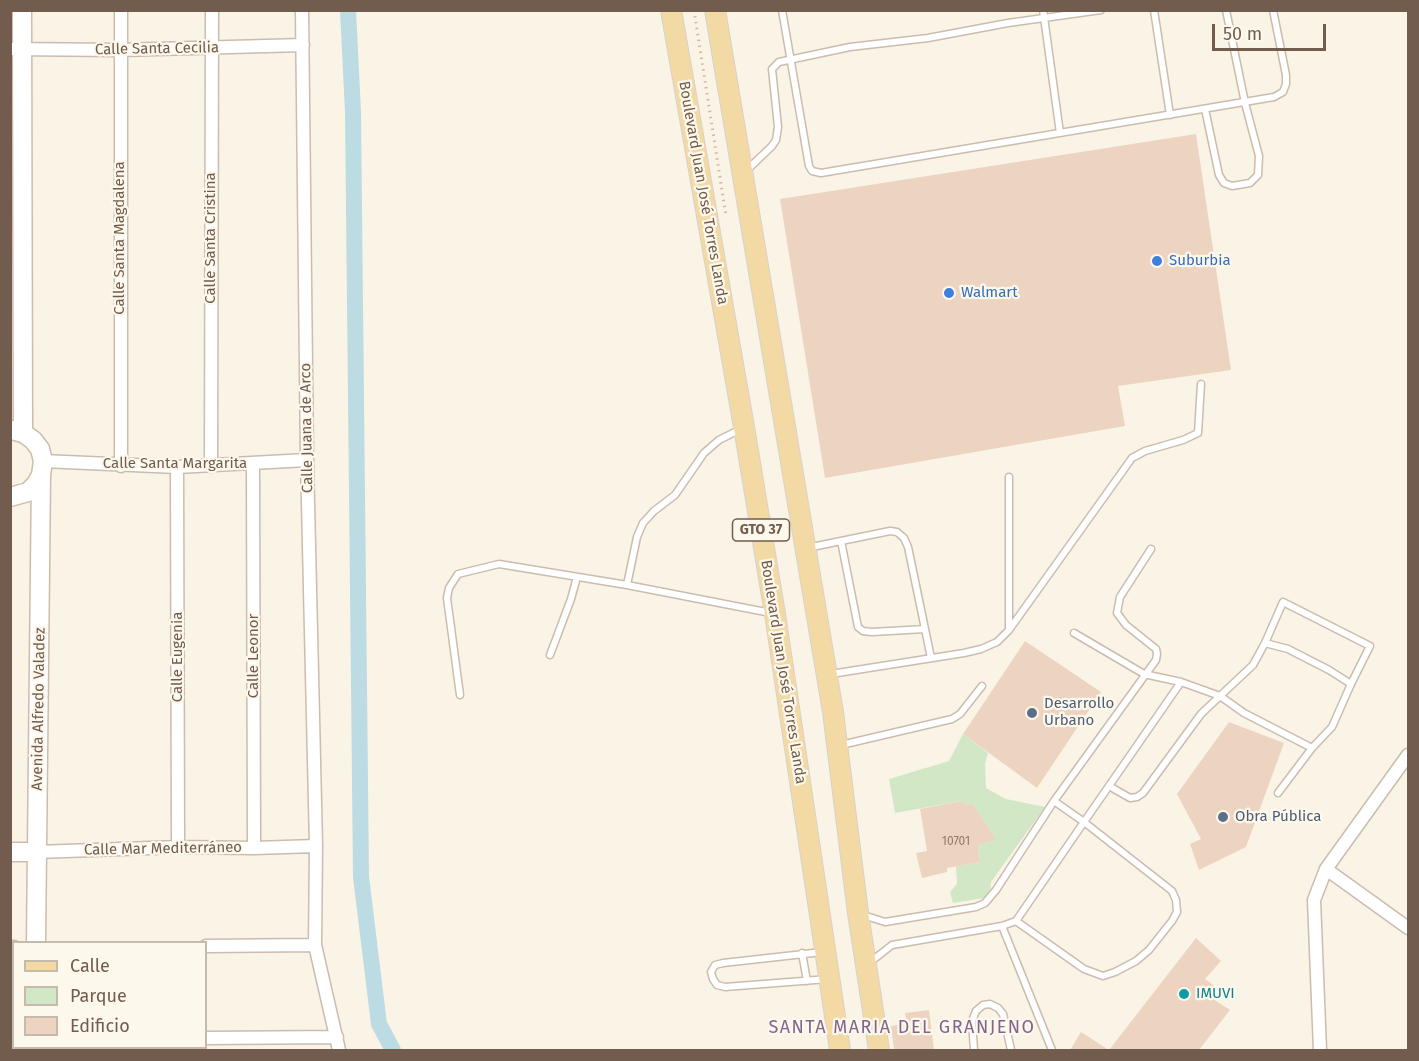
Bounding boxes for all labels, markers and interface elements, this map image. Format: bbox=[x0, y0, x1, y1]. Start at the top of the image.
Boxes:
scale bar bbox=[1215, 12, 1329, 50]
text: 50 m bbox=[1223, 23, 1262, 45]
street label: Calle Santa Cecilia bbox=[95, 39, 219, 59]
street label: Boulevard Juan José Torres Landa bbox=[674, 80, 732, 306]
street label: Calle Santa Magdalena bbox=[111, 161, 129, 315]
street label: Calle Santa Cristina bbox=[202, 172, 220, 304]
place label: Suburbia bbox=[1169, 252, 1231, 270]
marker: Suburbia bbox=[1150, 254, 1164, 268]
place label: Walmart bbox=[961, 284, 1018, 302]
marker: Walmart bbox=[942, 286, 956, 300]
street label: Calle Juana de Arco bbox=[297, 363, 317, 493]
street label: Calle Santa Margarita bbox=[103, 455, 247, 473]
road number: GTO 37 bbox=[732, 519, 789, 541]
street label: Boulevard Juan José Torres Landa bbox=[756, 559, 810, 785]
street label: Calle Eugenia bbox=[169, 612, 187, 702]
street label: Calle Leonor bbox=[245, 614, 263, 698]
street label: Avenida Alfredo Valadez bbox=[29, 627, 49, 791]
place label: Desarrollo Urbano bbox=[1044, 695, 1114, 730]
marker: Desarrollo Urbano bbox=[1025, 706, 1039, 720]
place label: Obra Pública bbox=[1235, 808, 1321, 826]
marker: Obra Pública bbox=[1216, 810, 1230, 824]
house number: 10701 bbox=[942, 835, 970, 849]
street label: Calle Mar Mediterráneo bbox=[84, 839, 242, 859]
legend bbox=[12, 941, 207, 1049]
text: Calle bbox=[70, 955, 110, 977]
text: Parque bbox=[70, 985, 127, 1007]
place label: IMUVI bbox=[1196, 985, 1235, 1003]
marker: IMUVI bbox=[1177, 987, 1191, 1001]
text: Edificio bbox=[70, 1015, 130, 1037]
district label: SANTA MARIA DEL GRANJENO bbox=[768, 1017, 1036, 1039]

